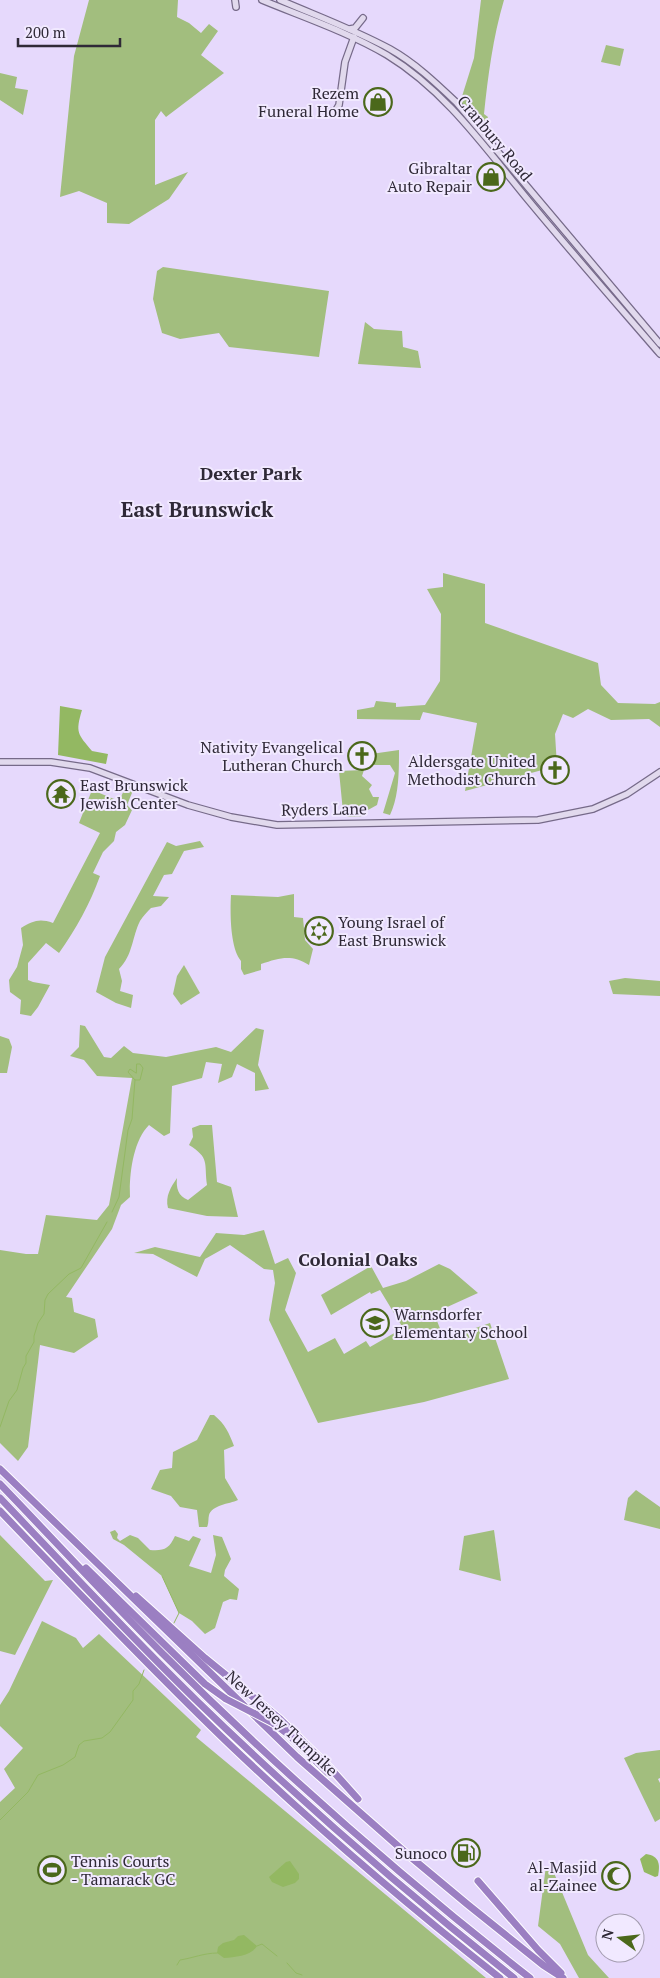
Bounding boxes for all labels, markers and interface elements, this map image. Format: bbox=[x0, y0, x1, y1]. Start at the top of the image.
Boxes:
scale bar bbox=[18, 15, 120, 47]
text: 200 m bbox=[25, 22, 66, 42]
place label: Rezem Funeral Home bbox=[258, 82, 359, 122]
shop icon: Rezem Funeral Home bbox=[363, 87, 393, 117]
street label: Cranbury Road bbox=[452, 90, 538, 186]
place label: Gibraltar Auto Repair bbox=[387, 157, 473, 197]
shop icon: Gibraltar Auto Repair bbox=[476, 162, 506, 192]
district label: Dexter Park bbox=[200, 461, 302, 485]
district label: East Brunswick bbox=[121, 495, 274, 523]
place label: Nativity Evangelical Lutheran Church bbox=[200, 736, 344, 776]
church icon: Nativity Evangelical Lutheran Church bbox=[347, 741, 377, 771]
place label: Aldersgate United Methodist Church bbox=[408, 750, 537, 790]
church icon: Aldersgate United Methodist Church bbox=[540, 755, 570, 785]
place label: East Brunswick Jewish Center bbox=[80, 774, 189, 814]
temple icon: East Brunswick Jewish Center bbox=[46, 779, 76, 809]
street label: Ryders Lane bbox=[281, 797, 367, 821]
place label: Young Israel of East Brunswick bbox=[338, 911, 447, 951]
synagogue icon: Young Israel of East Brunswick bbox=[304, 916, 334, 946]
district label: Colonial Oaks bbox=[298, 1247, 418, 1271]
place label: Warnsdorfer Elementary School bbox=[394, 1303, 528, 1343]
school or university icon: Warnsdorfer Elementary School bbox=[360, 1308, 390, 1338]
street label: New Jersey Turnpike bbox=[221, 1665, 343, 1781]
fuel station icon: Sunoco bbox=[451, 1838, 481, 1868]
place label: Sunoco bbox=[395, 1842, 447, 1864]
place label: Tennis Courts - Tamarack GC bbox=[71, 1850, 176, 1890]
sports icon: Tennis Courts - Tamarack GC bbox=[37, 1855, 67, 1885]
place label: Al-Masjid al-Zainee bbox=[527, 1856, 597, 1896]
mosque icon: Al-Masjid al-Zainee bbox=[601, 1861, 631, 1891]
north arrow bbox=[595, 1913, 645, 1963]
text: N bbox=[596, 1927, 618, 1942]

